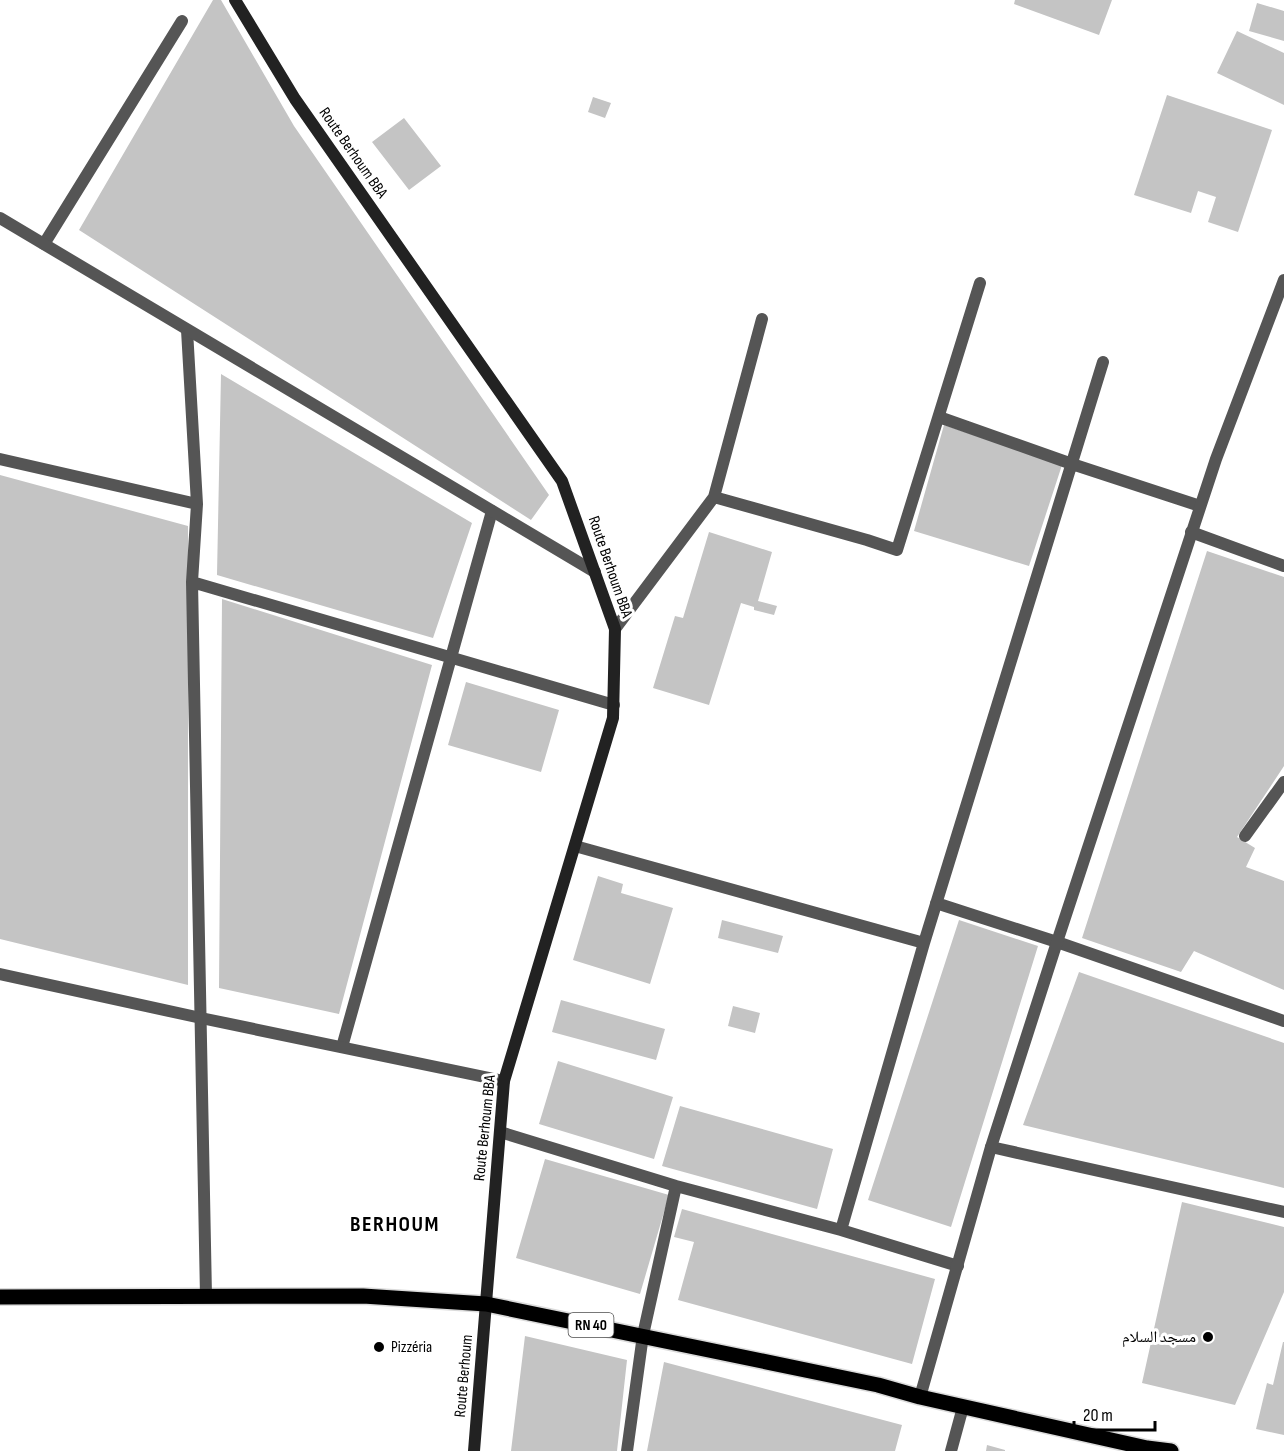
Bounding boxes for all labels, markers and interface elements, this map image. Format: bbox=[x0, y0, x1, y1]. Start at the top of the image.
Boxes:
street label: Route Berhoum BBA bbox=[315, 104, 391, 202]
street label: Route Berhoum BBA bbox=[584, 514, 636, 621]
street label: Route Berhoum BBA bbox=[470, 1074, 500, 1182]
district label: BERHOUM bbox=[350, 1211, 440, 1238]
road number: RN 40 bbox=[568, 1313, 614, 1337]
place label: مسجد السلام bbox=[1122, 1328, 1196, 1347]
marker: مسجد السلام bbox=[1201, 1330, 1215, 1344]
street label: Route Berhoum bbox=[451, 1334, 477, 1418]
place label: Pizzéria bbox=[391, 1338, 432, 1357]
marker: Pizzéria bbox=[372, 1340, 386, 1354]
scale bar bbox=[1074, 1394, 1155, 1432]
text: 20 m bbox=[1083, 1405, 1113, 1426]

